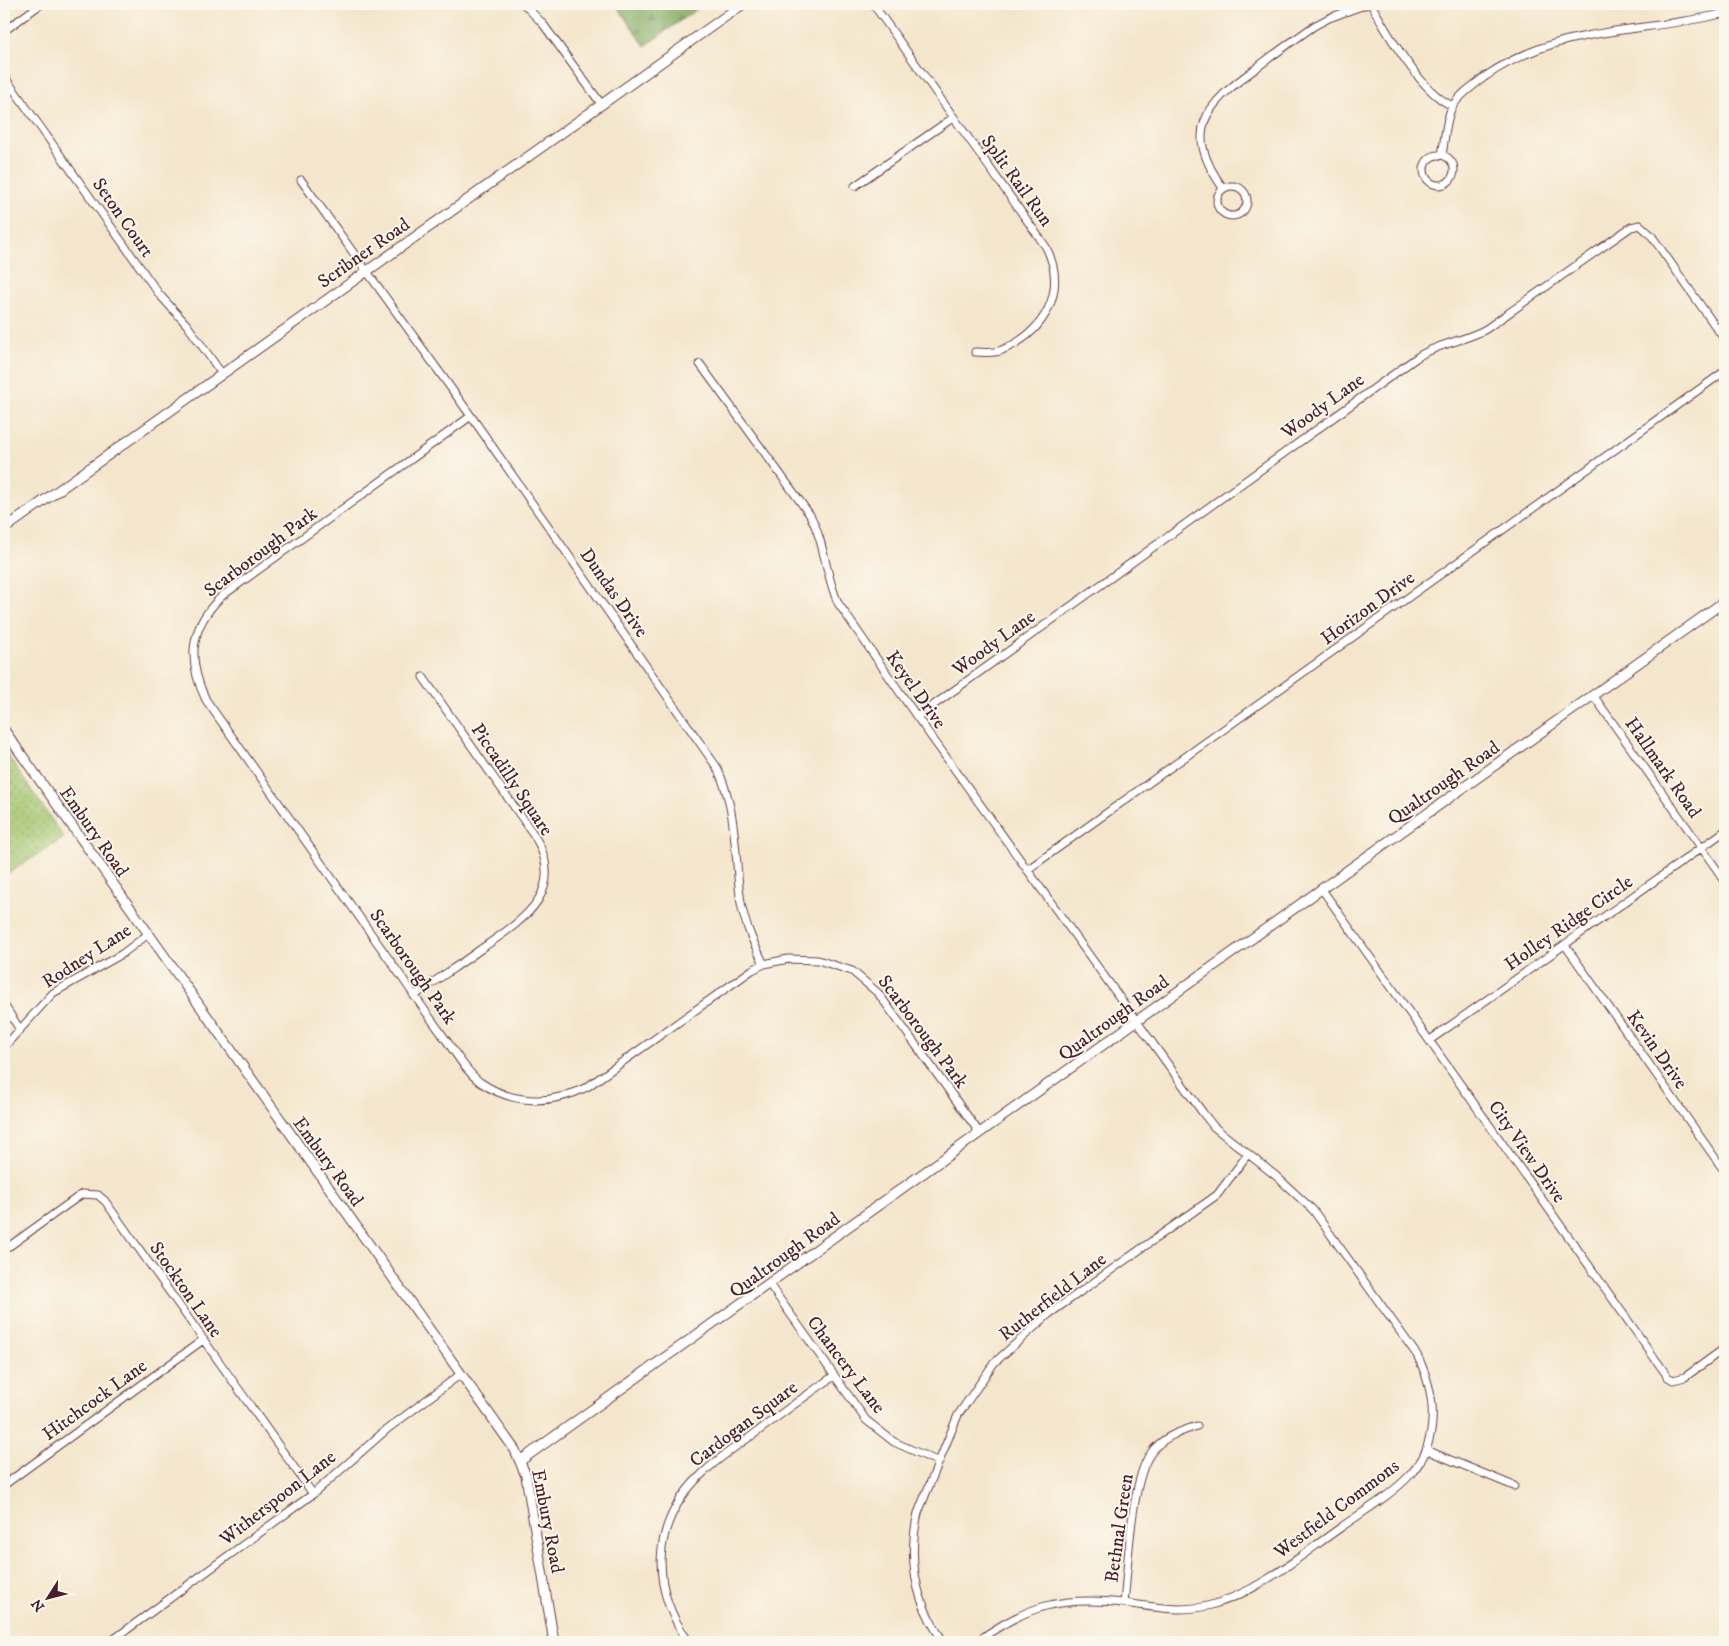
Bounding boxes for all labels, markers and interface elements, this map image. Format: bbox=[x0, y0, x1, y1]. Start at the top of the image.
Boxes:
street label: Split Rail Run bbox=[976, 131, 1058, 231]
street label: Seton Court bbox=[87, 174, 158, 262]
street label: Scribner Road bbox=[313, 213, 415, 293]
street label: Woody Lane bbox=[1276, 368, 1369, 445]
street label: Scarborough Park bbox=[200, 502, 322, 602]
street label: Dundas Drive bbox=[575, 544, 653, 642]
street label: Horizon Drive bbox=[1316, 566, 1419, 650]
street label: Woody Lane bbox=[947, 605, 1040, 682]
street label: Keyel Drive bbox=[881, 646, 951, 733]
street label: Hallmark Road bbox=[1620, 713, 1706, 823]
street label: Piccadilly Square bbox=[465, 719, 558, 841]
street label: Qualtrough Road bbox=[1384, 736, 1505, 830]
street label: Embury Road bbox=[54, 782, 134, 882]
street label: Holley Ridge Circle bbox=[1500, 870, 1638, 976]
street label: Scarborough Park bbox=[364, 905, 461, 1029]
street label: Rodney Lane bbox=[38, 919, 136, 994]
street label: Qualtrough Road bbox=[1054, 970, 1174, 1066]
street label: Scarborough Park bbox=[873, 971, 973, 1093]
street label: Kevin Drive bbox=[1621, 1006, 1692, 1094]
street label: City View Drive bbox=[1483, 1096, 1571, 1208]
street label: Embury Road bbox=[288, 1113, 368, 1212]
street label: Qualtrough Road bbox=[725, 1207, 845, 1303]
street label: Stockton Lane bbox=[144, 1238, 227, 1342]
street label: Rutherfield Lane bbox=[995, 1248, 1111, 1346]
street label: Chancery Lane bbox=[802, 1312, 890, 1418]
street label: Hitchcock Lane bbox=[38, 1355, 152, 1446]
street label: Cardogan Square bbox=[685, 1376, 803, 1473]
street label: Witherspoon Lane bbox=[215, 1446, 341, 1551]
street label: Westfield Commons bbox=[1269, 1455, 1404, 1564]
street label: Embury Road bbox=[526, 1467, 569, 1576]
street label: Bethnal Green bbox=[1100, 1472, 1139, 1584]
north arrow bbox=[22, 1574, 72, 1624]
text: N bbox=[27, 1595, 49, 1615]

